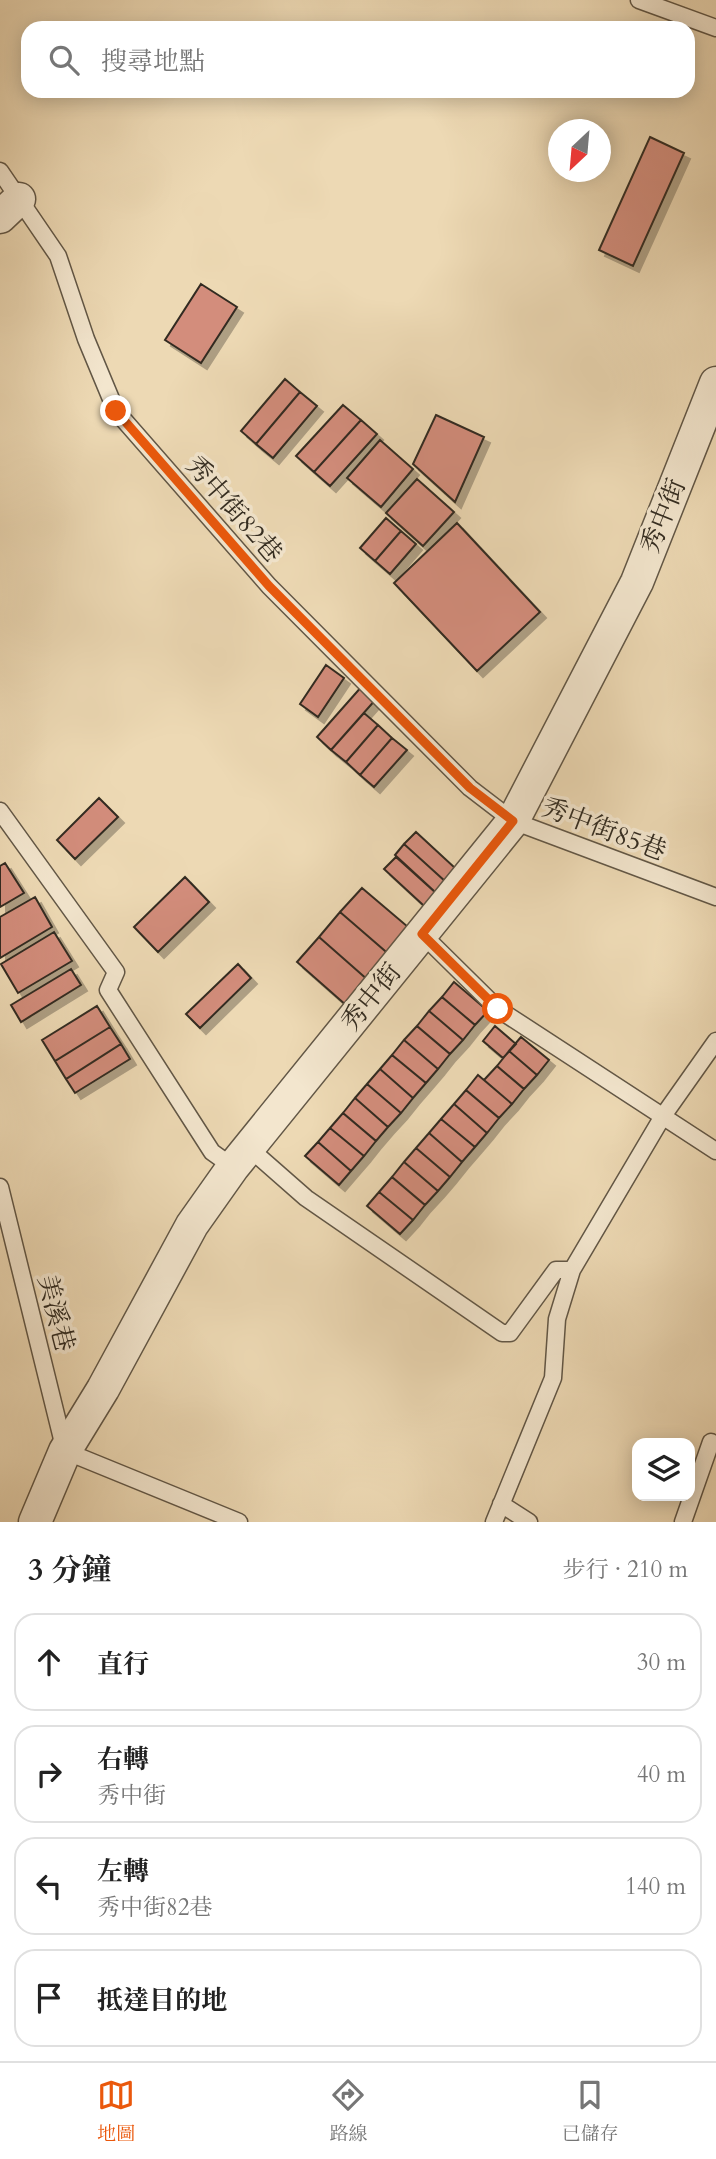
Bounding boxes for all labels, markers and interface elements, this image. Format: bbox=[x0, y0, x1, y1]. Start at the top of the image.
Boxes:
search box bbox=[21, 21, 695, 98]
icon: search bbox=[45, 41, 83, 79]
text: 搜尋地點 bbox=[101, 44, 205, 79]
north arrow bbox=[548, 119, 611, 182]
route end bbox=[100, 395, 131, 426]
street label: 秀中街82巷 bbox=[178, 448, 290, 570]
street label: 秀中街 bbox=[632, 473, 694, 559]
street label: 秀中街85巷 bbox=[537, 789, 671, 869]
street label: 秀中街 bbox=[333, 956, 409, 1038]
route start bbox=[482, 993, 513, 1024]
street label: 美溪巷 bbox=[30, 1271, 82, 1355]
map controls bbox=[632, 1438, 695, 1501]
button: layers bbox=[632, 1438, 695, 1501]
text: 3 分鐘 bbox=[28, 1550, 111, 1591]
text: 步行 · 210 m bbox=[563, 1554, 688, 1585]
icon: ahead bbox=[30, 1643, 68, 1681]
text: 直行 bbox=[97, 1647, 149, 1682]
text: 30 m bbox=[637, 1647, 686, 1678]
text: 右轉 bbox=[97, 1742, 149, 1777]
icon: right bbox=[30, 1755, 68, 1793]
text: 40 m bbox=[637, 1759, 686, 1790]
text: 秀中街 bbox=[97, 1780, 166, 1811]
text: 左轉 bbox=[97, 1854, 149, 1889]
icon: left bbox=[30, 1867, 68, 1905]
text: 140 m bbox=[625, 1871, 686, 1902]
text: 秀中街82巷 bbox=[97, 1892, 213, 1923]
icon: arrive bbox=[30, 1979, 68, 2017]
text: 抵達目的地 bbox=[97, 1983, 227, 2018]
tab: 地圖 bbox=[97, 2076, 135, 2147]
tab: 路線 bbox=[329, 2076, 368, 2147]
tab: 已儲存 bbox=[562, 2076, 619, 2147]

